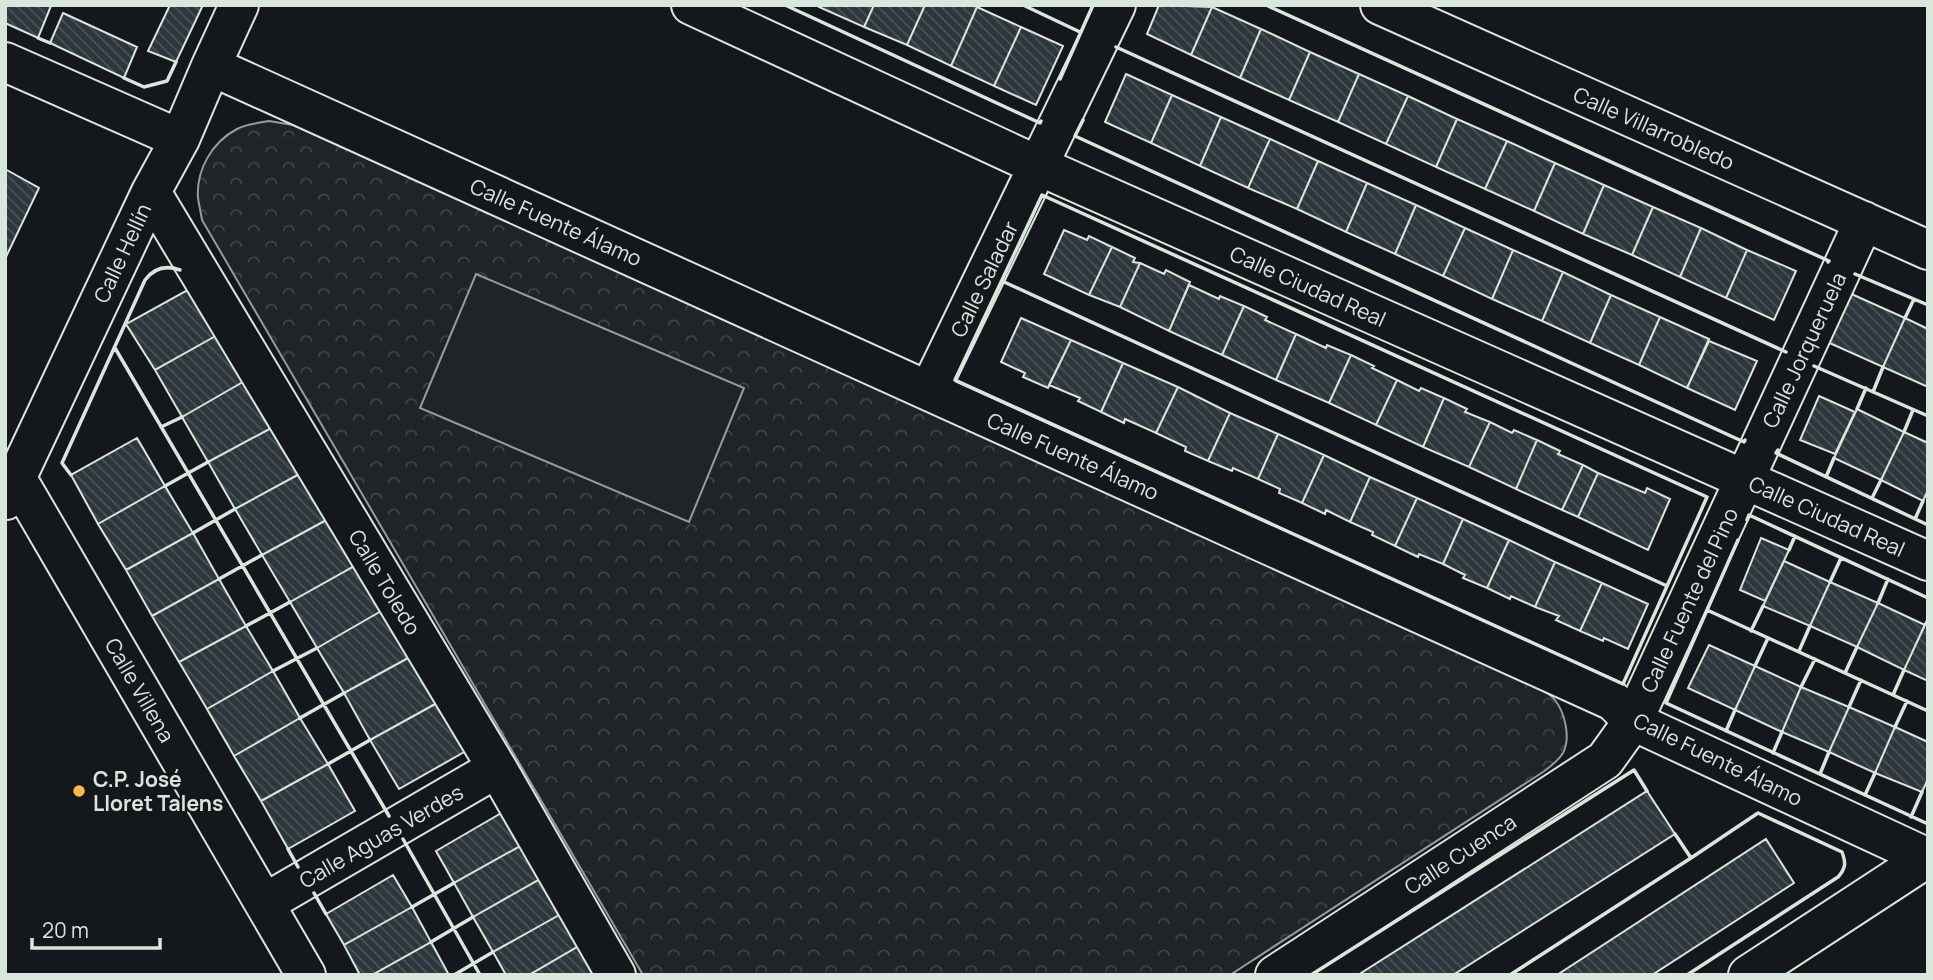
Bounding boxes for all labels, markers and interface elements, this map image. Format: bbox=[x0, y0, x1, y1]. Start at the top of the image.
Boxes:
street label: Calle Villarrobledo bbox=[1569, 80, 1739, 176]
street label: Calle Fuente Álamo bbox=[466, 172, 646, 272]
street label: Calle Hellín bbox=[87, 199, 157, 307]
street label: Calle Saladar bbox=[944, 216, 1024, 342]
street label: Calle Ciudad Real bbox=[1226, 239, 1390, 333]
street label: Calle Jorqueruela bbox=[1756, 268, 1852, 432]
street label: Calle Fuente Álamo bbox=[983, 406, 1163, 506]
street label: Calle Ciudad Real bbox=[1745, 469, 1909, 563]
street label: Calle Fuente del Pino bbox=[1634, 503, 1744, 697]
street label: Calle Toledo bbox=[343, 524, 427, 640]
street label: Calle Villena bbox=[99, 633, 181, 747]
street label: Calle Fuente Álamo bbox=[1629, 706, 1807, 812]
place label: C.P. José Lloret Talens bbox=[93, 765, 223, 817]
street label: Calle Aguas Verdes bbox=[294, 778, 468, 894]
marker: C.P. José Lloret Talens bbox=[71, 783, 87, 799]
street label: Calle Cuenca bbox=[1399, 807, 1521, 901]
scale bar bbox=[32, 906, 159, 950]
text: 20 m bbox=[42, 916, 89, 944]

